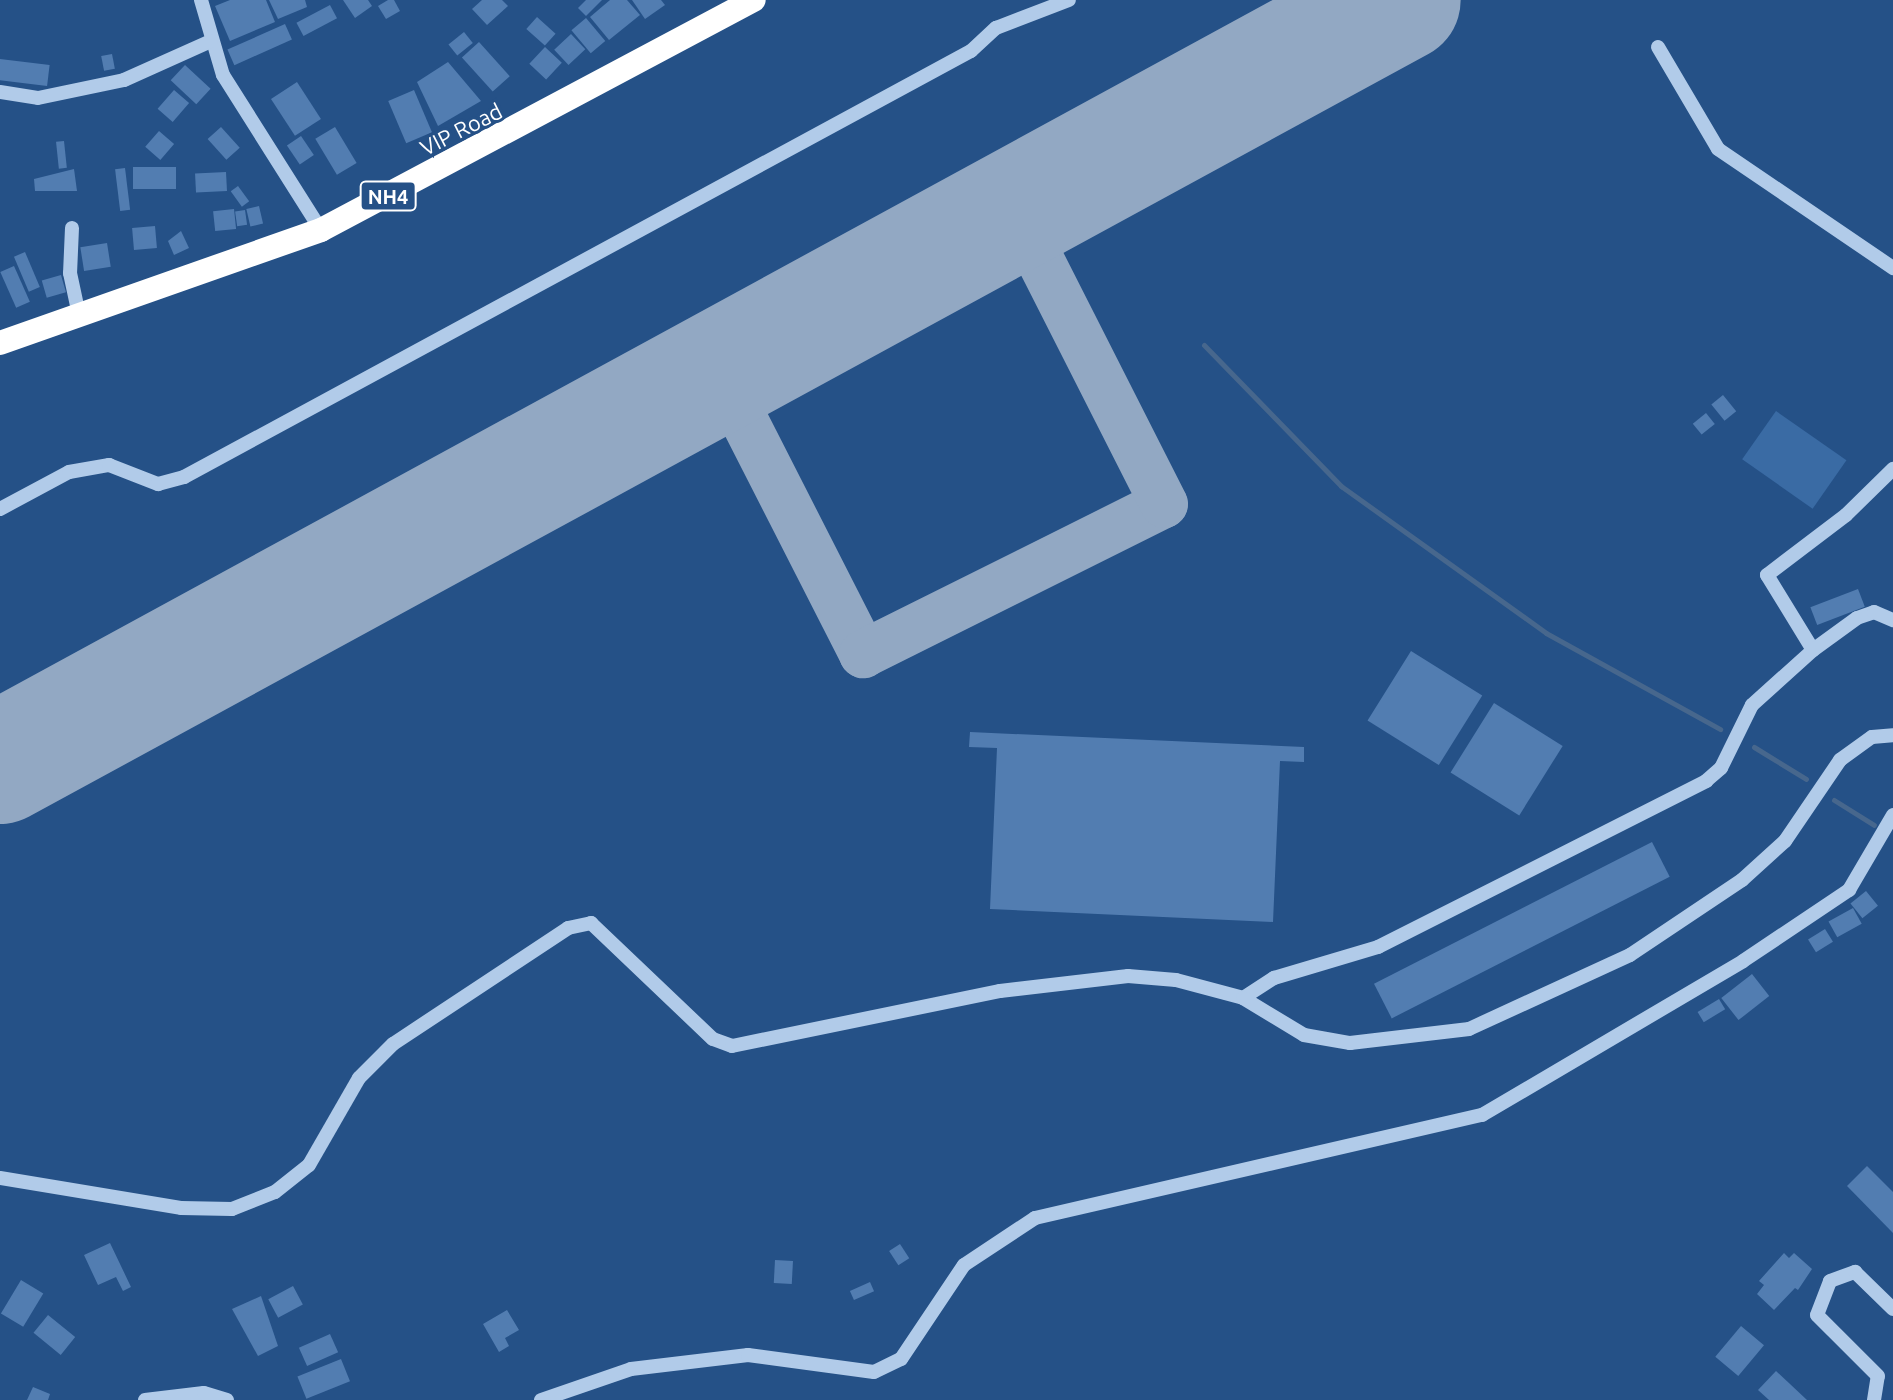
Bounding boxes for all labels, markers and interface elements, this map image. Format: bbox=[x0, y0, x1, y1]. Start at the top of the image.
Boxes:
street label: VIP Road bbox=[416, 97, 506, 161]
road number: NH4 bbox=[358, 180, 418, 212]

